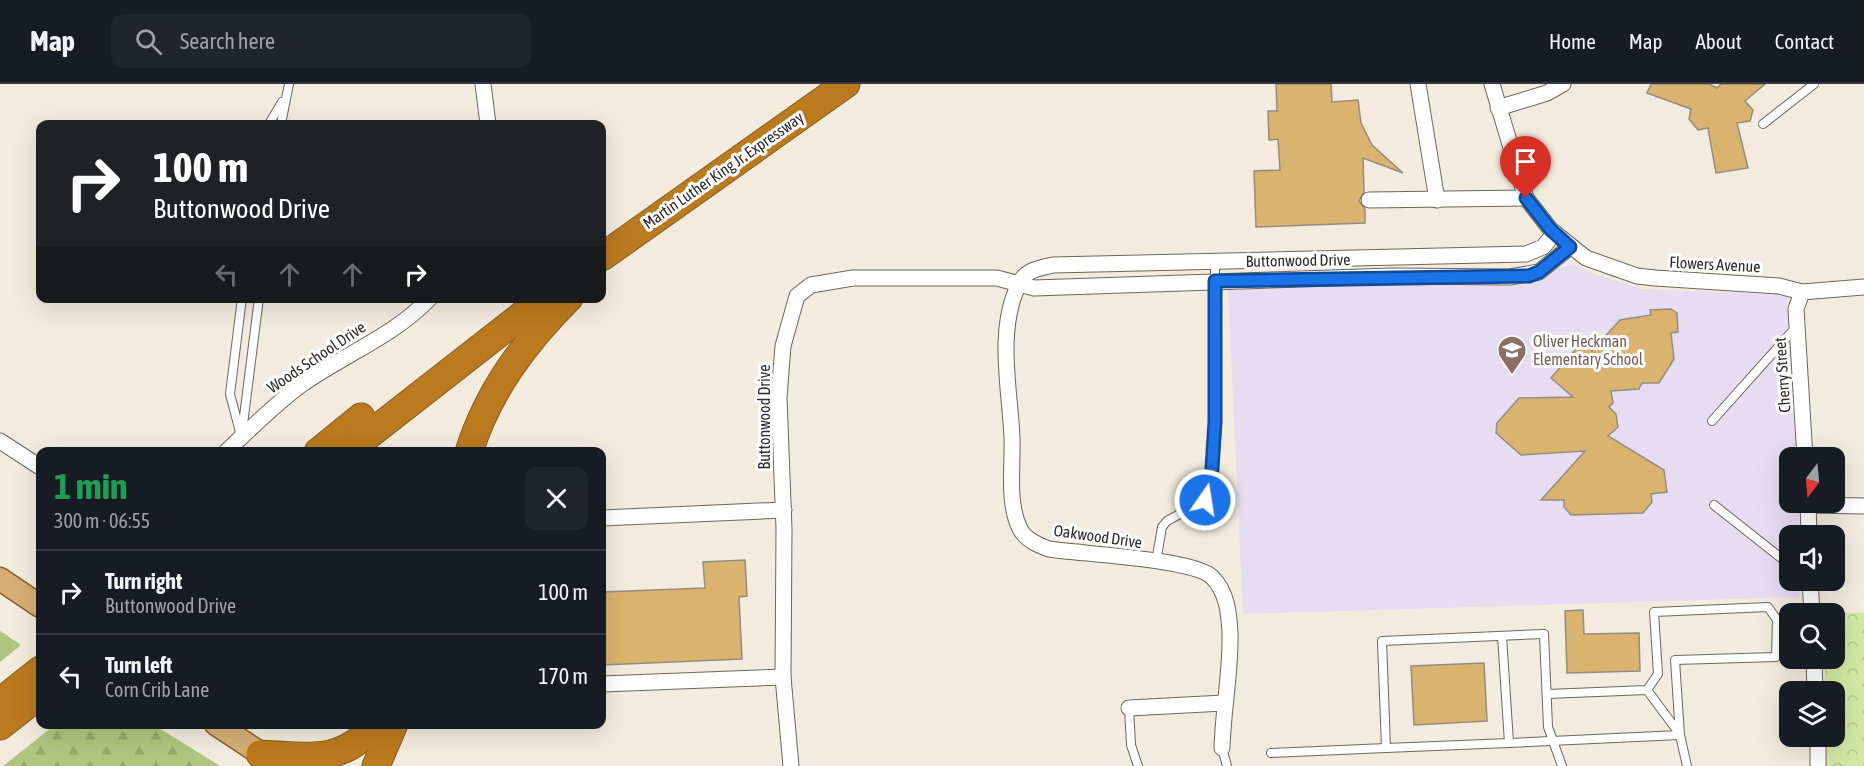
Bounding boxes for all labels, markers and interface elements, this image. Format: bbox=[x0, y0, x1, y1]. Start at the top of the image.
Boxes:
search box bbox=[111, 14, 531, 68]
text: Map bbox=[30, 25, 75, 57]
icon: search bbox=[132, 25, 165, 58]
text: Search here bbox=[180, 28, 275, 54]
text: Home bbox=[1549, 29, 1596, 53]
text: Map bbox=[1629, 29, 1663, 53]
text: About bbox=[1696, 29, 1742, 53]
text: Contact bbox=[1775, 29, 1834, 53]
street label: Martin Luther King Jr. Expressway bbox=[639, 107, 808, 233]
pin bbox=[1500, 136, 1551, 198]
text: 100 m bbox=[153, 143, 248, 191]
icon: right bbox=[54, 144, 132, 222]
icon: arrive bbox=[1509, 145, 1542, 178]
text: Buttonwood Drive bbox=[153, 193, 330, 224]
street label: Buttonwood Drive bbox=[1245, 250, 1351, 270]
street label: Flowers Avenue bbox=[1669, 253, 1761, 275]
icon: left bbox=[210, 258, 243, 291]
icon: ahead bbox=[273, 258, 306, 291]
icon: ahead bbox=[336, 258, 369, 291]
icon: right bbox=[399, 258, 432, 291]
street label: Woods School Drive bbox=[263, 318, 369, 396]
place label: Oliver Heckman Elementary School bbox=[1533, 332, 1644, 369]
school or university icon: Oliver Heckman Elementary School bbox=[1496, 334, 1528, 376]
street label: Cherry Street bbox=[1770, 336, 1795, 413]
street label: Buttonwood Drive bbox=[755, 365, 773, 469]
north arrow bbox=[1779, 447, 1845, 513]
map controls bbox=[1779, 447, 1845, 747]
text: 1 min bbox=[54, 465, 128, 507]
button: close bbox=[525, 467, 588, 530]
position arrow bbox=[1173, 468, 1237, 532]
text: 300 m · 06:55 bbox=[54, 509, 150, 532]
street label: Oakwood Drive bbox=[1053, 521, 1143, 551]
button: sound bbox=[1779, 525, 1845, 591]
text: Turn right bbox=[105, 568, 182, 594]
icon: right bbox=[54, 576, 87, 609]
text: 100 m bbox=[538, 579, 588, 605]
text: Buttonwood Drive bbox=[105, 594, 236, 617]
button: search bbox=[1779, 603, 1845, 669]
text: Turn left bbox=[105, 652, 172, 678]
icon: left bbox=[54, 660, 87, 693]
text: 170 m bbox=[538, 663, 588, 689]
text: Corn Crib Lane bbox=[105, 678, 209, 701]
button: layers bbox=[1779, 681, 1845, 747]

